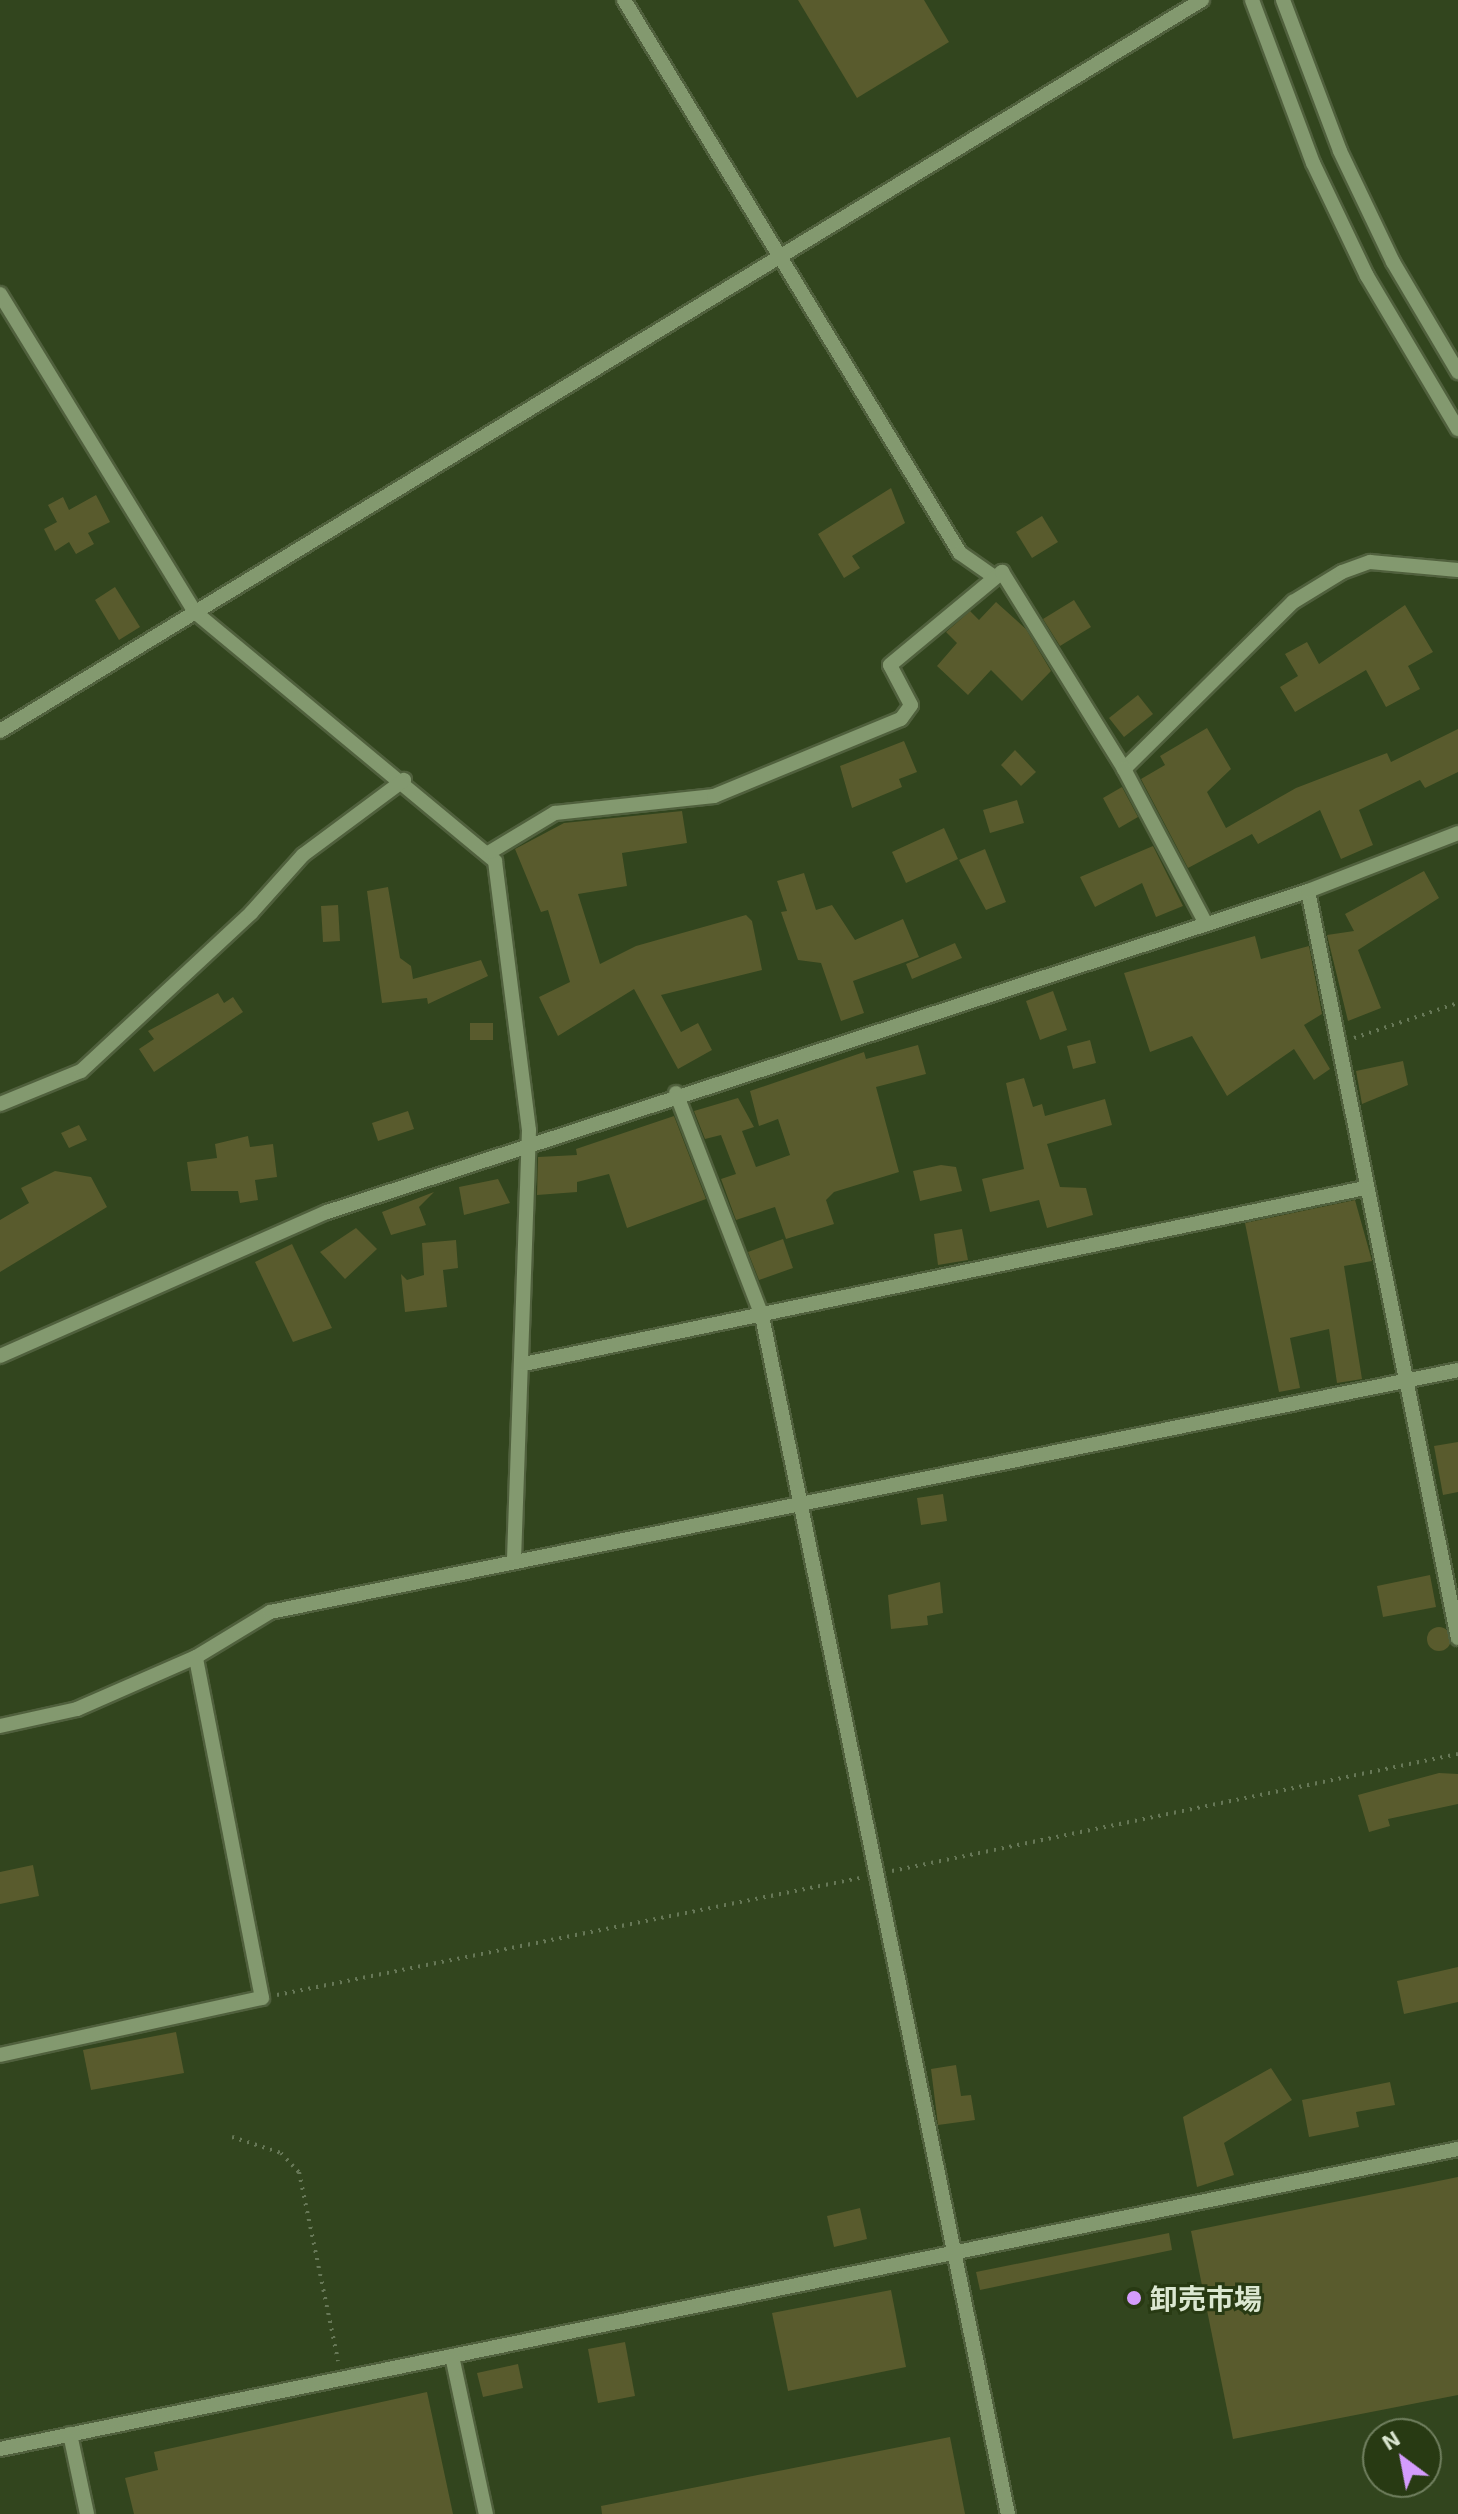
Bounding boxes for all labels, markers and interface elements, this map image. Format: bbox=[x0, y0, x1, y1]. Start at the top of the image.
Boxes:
place label: 卸売市場 bbox=[1150, 2281, 1262, 2315]
marker: 卸売市場 bbox=[1125, 2289, 1143, 2307]
north arrow bbox=[1362, 2418, 1442, 2498]
text: N bbox=[1377, 2424, 1404, 2455]

